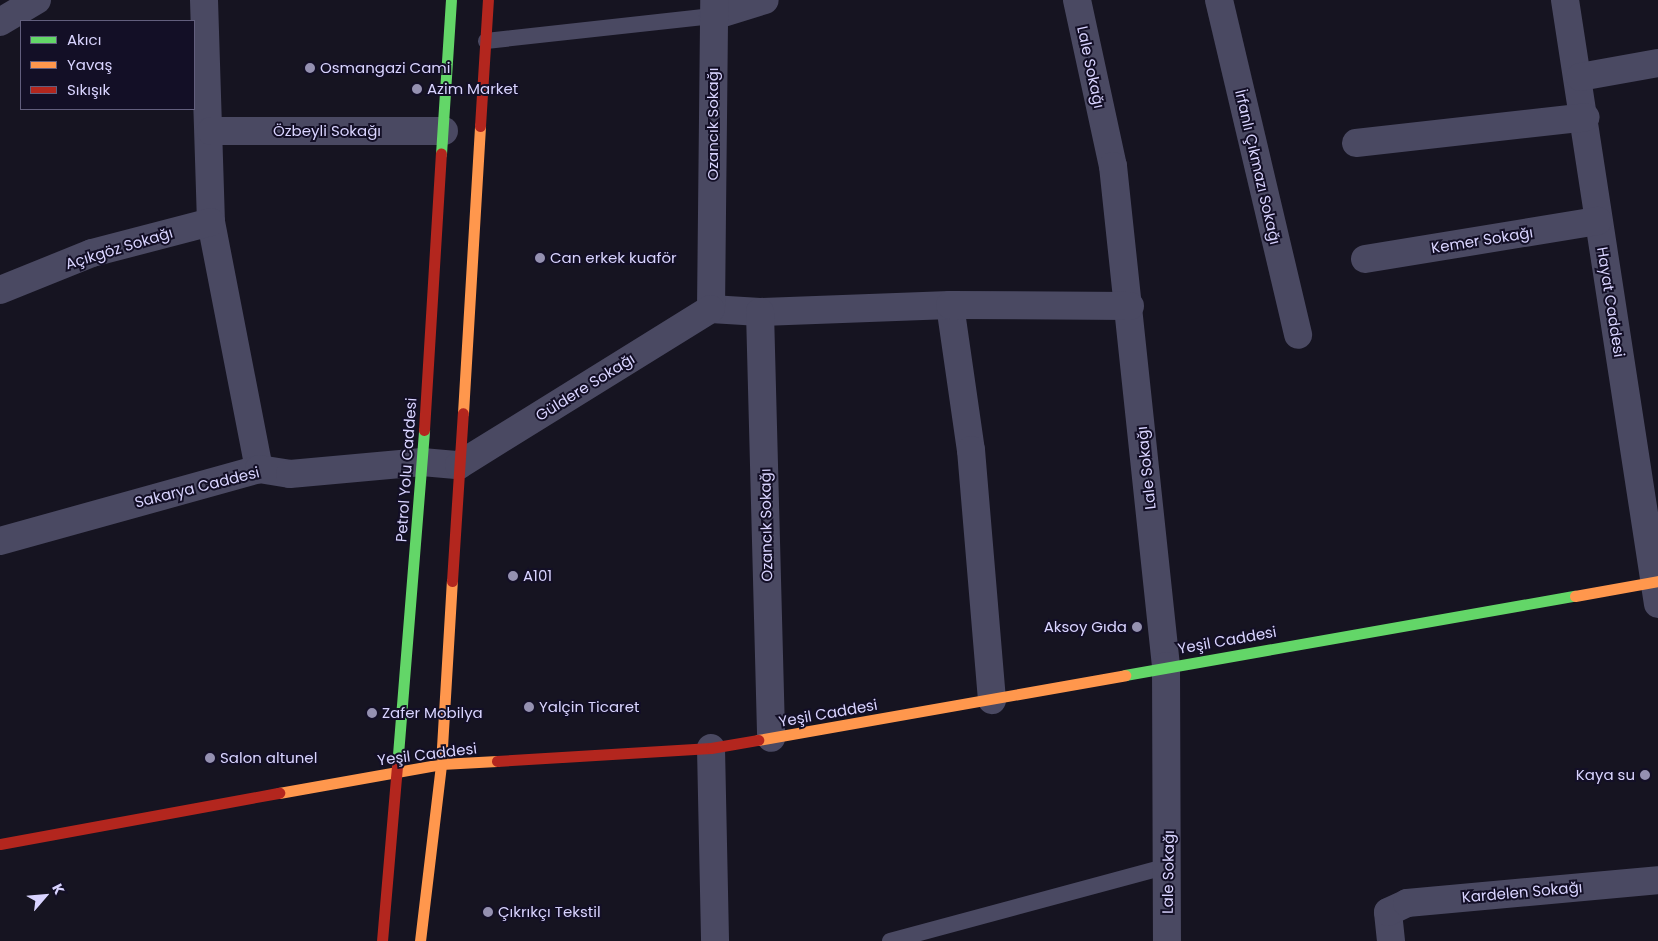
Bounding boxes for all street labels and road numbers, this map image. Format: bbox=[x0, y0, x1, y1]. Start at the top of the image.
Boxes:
street label: Lale Sokağı bbox=[1073, 24, 1109, 110]
street label: Ozancık Sokağı bbox=[704, 68, 722, 180]
street label: İrfanlı Çıkmazı Sokağı bbox=[1231, 88, 1285, 246]
street label: Özbeyli Sokağı bbox=[273, 122, 381, 140]
street label: Açıkgöz Sokağı bbox=[63, 223, 175, 273]
street label: Kemer Sokağı bbox=[1430, 223, 1534, 257]
street label: Hayat Caddesi bbox=[1593, 246, 1629, 358]
street label: Güldere Sokağı bbox=[532, 349, 638, 425]
street label: Petrol Yolu Caddesi bbox=[392, 397, 420, 543]
street label: Lale Sokağı bbox=[1133, 425, 1159, 511]
street label: Sakarya Caddesi bbox=[133, 463, 261, 511]
street label: Ozancık Sokağı bbox=[756, 468, 776, 582]
street label: Yeşil Caddesi bbox=[1176, 622, 1278, 658]
street label: Yeşil Caddesi bbox=[777, 695, 879, 731]
street label: Yeşil Caddesi bbox=[376, 739, 478, 769]
street label: Lale Sokağı bbox=[1158, 830, 1178, 914]
street label: Kardelen Sokağı bbox=[1461, 878, 1583, 906]

